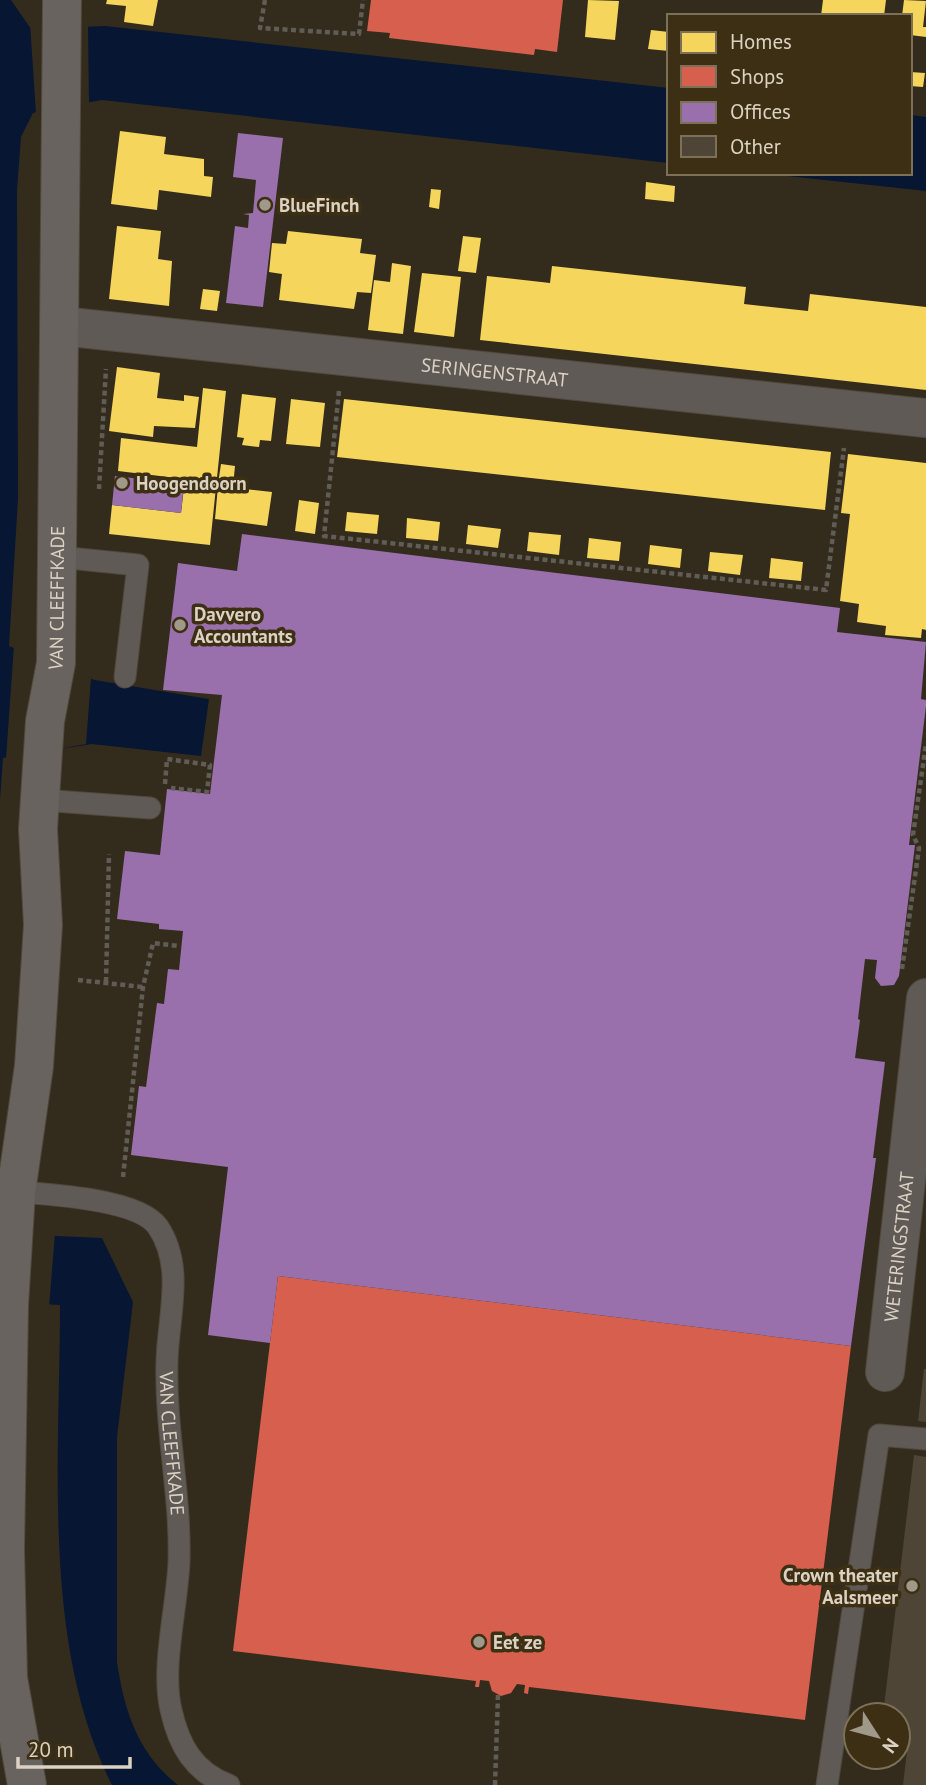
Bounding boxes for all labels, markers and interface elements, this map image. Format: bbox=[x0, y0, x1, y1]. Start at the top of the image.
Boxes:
legend bbox=[667, 14, 912, 175]
text: Homes bbox=[730, 28, 792, 55]
text: Shops bbox=[730, 63, 784, 90]
text: Offices bbox=[730, 98, 791, 125]
text: Other bbox=[730, 133, 781, 160]
place label: BlueFinch bbox=[279, 193, 359, 217]
marker: BlueFinch bbox=[257, 197, 273, 213]
street label: SERINGENSTRAAT bbox=[420, 352, 570, 392]
place label: Hoogendoorn bbox=[136, 471, 247, 495]
marker: Hoogendoorn bbox=[114, 475, 130, 491]
street label: VAN CLEEFFKADE bbox=[43, 526, 69, 673]
place label: Davvero Accountants bbox=[194, 602, 293, 648]
marker: Davvero Accountants bbox=[172, 617, 188, 633]
street label: WETERINGSTRAAT bbox=[879, 1170, 919, 1323]
street label: VAN CLEEFFKADE bbox=[155, 1370, 190, 1516]
place label: Crown theater Aalsmeer bbox=[783, 1563, 898, 1609]
marker: Crown theater Aalsmeer bbox=[904, 1578, 920, 1594]
place label: Eet ze bbox=[493, 1630, 542, 1654]
marker: Eet ze bbox=[471, 1634, 487, 1650]
north arrow bbox=[842, 1701, 912, 1771]
scale bar bbox=[18, 1726, 130, 1770]
text: N bbox=[877, 1734, 904, 1758]
text: 20 m bbox=[28, 1736, 74, 1763]

